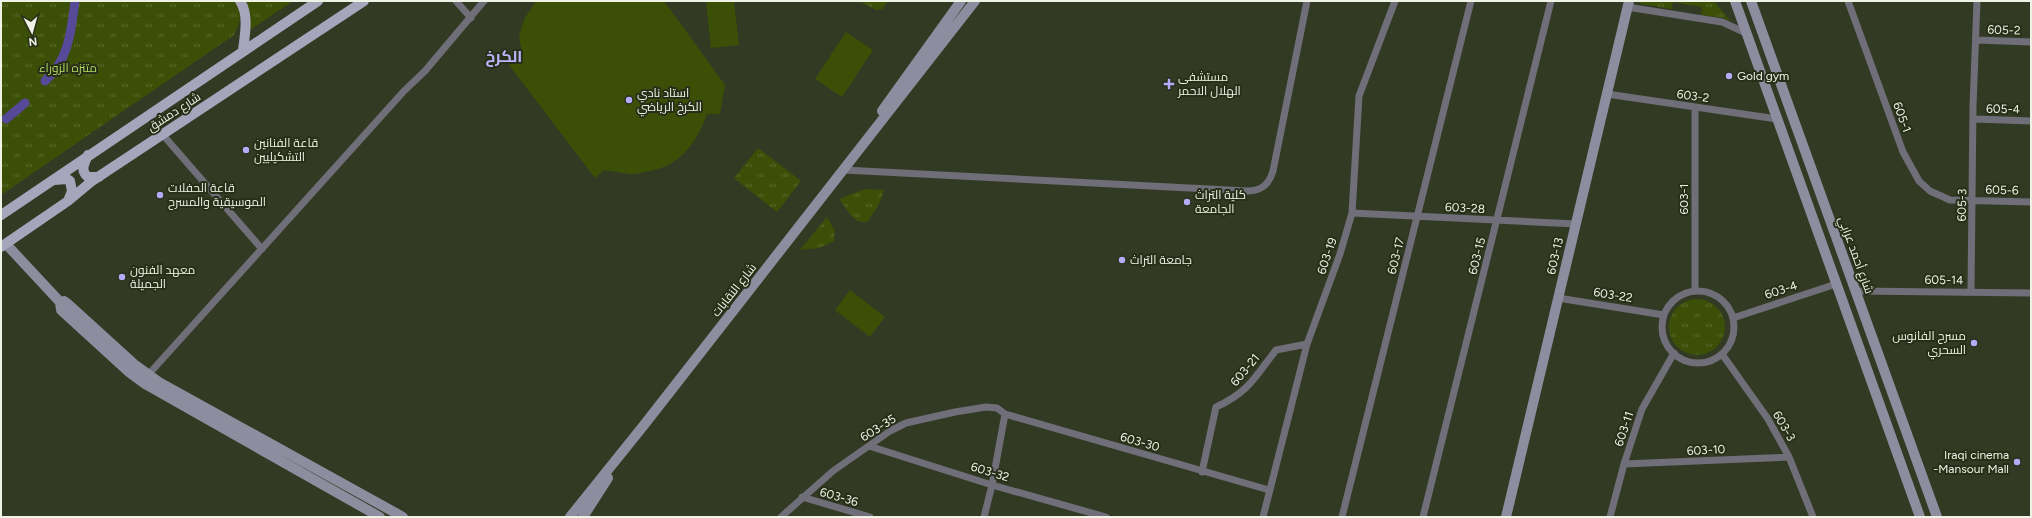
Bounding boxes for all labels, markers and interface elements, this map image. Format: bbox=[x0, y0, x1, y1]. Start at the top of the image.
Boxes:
north arrow bbox=[12, 12, 52, 52]
street label: 605-2 bbox=[1987, 22, 2021, 38]
text: N bbox=[28, 35, 38, 48]
district label: الكرخ bbox=[486, 47, 522, 67]
park label: متنزه الزوراء bbox=[39, 61, 97, 75]
place label: Gold gym bbox=[1737, 69, 1789, 83]
place label: مستشفى الهلال الاحمر bbox=[1177, 70, 1241, 98]
marker: Gold gym bbox=[1724, 71, 1734, 81]
marker: مستشفى الهلال الاحمر bbox=[1163, 78, 1175, 90]
place label: استاد نادي الكرخ الرياضي bbox=[637, 86, 702, 117]
street label: 603-2 bbox=[1676, 87, 1710, 105]
street label: شارع دمشق bbox=[145, 90, 204, 135]
marker: استاد نادي الكرخ الرياضي bbox=[624, 95, 634, 105]
street label: 605-1 bbox=[1890, 100, 1914, 134]
street label: 605-4 bbox=[1986, 102, 2021, 116]
place label: قاعة الفنانين التشكيليين bbox=[254, 136, 318, 164]
marker: قاعة الفنانين التشكيليين bbox=[241, 145, 251, 155]
place label: قاعة الحفلات الموسيقية والمسرح bbox=[168, 181, 266, 210]
street label: 605-6 bbox=[1985, 182, 2019, 198]
street label: 603-1 bbox=[1677, 184, 1691, 214]
place label: كلية التراث الجامعة bbox=[1195, 188, 1246, 216]
street label: 605-3 bbox=[1955, 188, 1969, 222]
marker: قاعة الحفلات الموسيقية والمسرح bbox=[155, 190, 165, 200]
marker: كلية التراث الجامعة bbox=[1182, 197, 1192, 207]
street label: 603-28 bbox=[1445, 200, 1485, 216]
street label: شارع أحمد عرابي bbox=[1833, 214, 1877, 297]
street label: 603-19 bbox=[1314, 236, 1340, 276]
street label: 603-17 bbox=[1385, 236, 1407, 276]
street label: 603-15 bbox=[1466, 236, 1488, 276]
street label: 603-13 bbox=[1544, 236, 1566, 276]
place label: جامعة التراث bbox=[1130, 253, 1192, 267]
marker: جامعة التراث bbox=[1117, 255, 1127, 265]
street label: شارع النقابات bbox=[709, 261, 760, 320]
place label: معهد الفنون الجميلة bbox=[130, 263, 195, 291]
marker: معهد الفنون الجميلة bbox=[117, 272, 127, 282]
street label: 605-14 bbox=[1924, 273, 1964, 287]
street label: 603-4 bbox=[1763, 278, 1800, 302]
street label: 603-22 bbox=[1592, 285, 1634, 305]
place label: مسرح الفانوس السحري bbox=[1892, 329, 1966, 360]
marker: مسرح الفانوس السحري bbox=[1969, 338, 1979, 348]
street label: 603-21 bbox=[1228, 351, 1262, 389]
street label: 603-3 bbox=[1770, 408, 1798, 444]
street label: 603-11 bbox=[1612, 410, 1636, 448]
street label: 603-35 bbox=[858, 412, 899, 444]
street label: 603-30 bbox=[1119, 430, 1162, 454]
street label: 603-10 bbox=[1686, 442, 1726, 458]
place label: Iraqi cinema -Mansour Mall bbox=[1933, 448, 2009, 476]
marker: Iraqi cinema -Mansour Mall bbox=[2012, 457, 2022, 467]
street label: 603-32 bbox=[969, 460, 1011, 484]
street label: 603-36 bbox=[818, 485, 860, 509]

